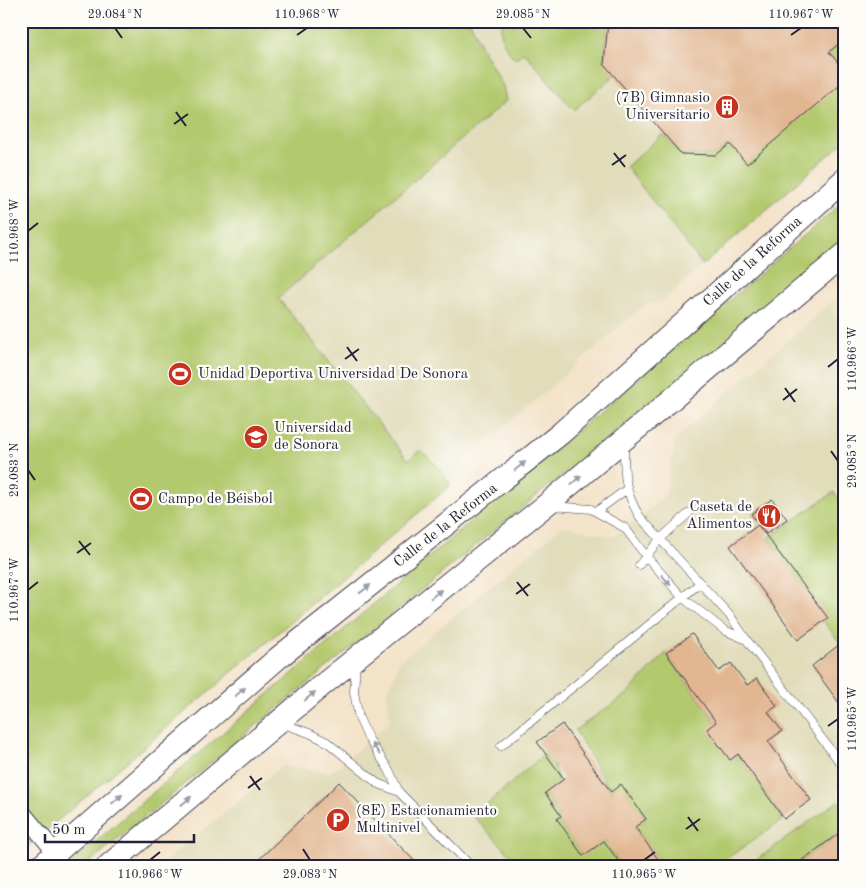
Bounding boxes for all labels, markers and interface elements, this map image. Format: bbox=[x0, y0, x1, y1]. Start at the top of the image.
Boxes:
text: 29.085°N bbox=[496, 8, 550, 21]
text: 29.084°N bbox=[88, 9, 142, 21]
text: 110.968°W bbox=[275, 9, 340, 21]
text: 110.967°W bbox=[769, 9, 834, 21]
place label: (7B) Gimnasio Universitario bbox=[615, 91, 710, 123]
building icon: (7B) Gimnasio Universitario bbox=[714, 94, 740, 120]
text: 110.968°W bbox=[9, 198, 21, 263]
street label: Calle de la Reforma bbox=[701, 214, 806, 310]
text: 110.966°W bbox=[847, 326, 859, 391]
sports icon: Unidad Deportiva Universidad De Sonora bbox=[167, 361, 193, 387]
place label: Unidad Deportiva Universidad De Sonora bbox=[198, 367, 469, 382]
place label: Universidad de Sonora bbox=[274, 421, 352, 453]
school or university icon: Universidad de Sonora bbox=[243, 424, 269, 450]
text: 29.085°N bbox=[846, 434, 859, 488]
text: 29.083°N bbox=[9, 443, 21, 497]
one-way arrow bbox=[513, 461, 526, 472]
one-way arrow bbox=[569, 474, 582, 485]
street label: Calle de la Reforma bbox=[391, 481, 501, 571]
sports icon: Campo de Béisbol bbox=[128, 486, 154, 512]
place label: Campo de Béisbol bbox=[158, 492, 273, 507]
place label: Caseta de Alimentos bbox=[686, 500, 752, 532]
restaurant icon: Caseta de Alimentos bbox=[756, 503, 782, 529]
text: 110.967°W bbox=[9, 557, 21, 622]
one-way arrow bbox=[661, 573, 672, 586]
one-way arrow bbox=[359, 584, 372, 595]
one-way arrow bbox=[430, 588, 443, 599]
one-way arrow bbox=[233, 686, 245, 698]
text: 110.965°W bbox=[846, 686, 859, 751]
one-way arrow bbox=[304, 690, 316, 702]
one-way arrow bbox=[371, 742, 381, 756]
one-way arrow bbox=[111, 793, 123, 805]
one-way arrow bbox=[179, 795, 192, 806]
place label: (8E) Estacionamiento Multinivel bbox=[356, 804, 497, 836]
parking icon: (8E) Estacionamiento Multinivel bbox=[325, 807, 351, 833]
scale bar bbox=[45, 812, 194, 844]
text: 50 m bbox=[52, 823, 86, 838]
text: 110.965°W bbox=[612, 868, 677, 881]
text: 110.966°W bbox=[118, 869, 183, 881]
text: 29.083°N bbox=[283, 869, 337, 881]

